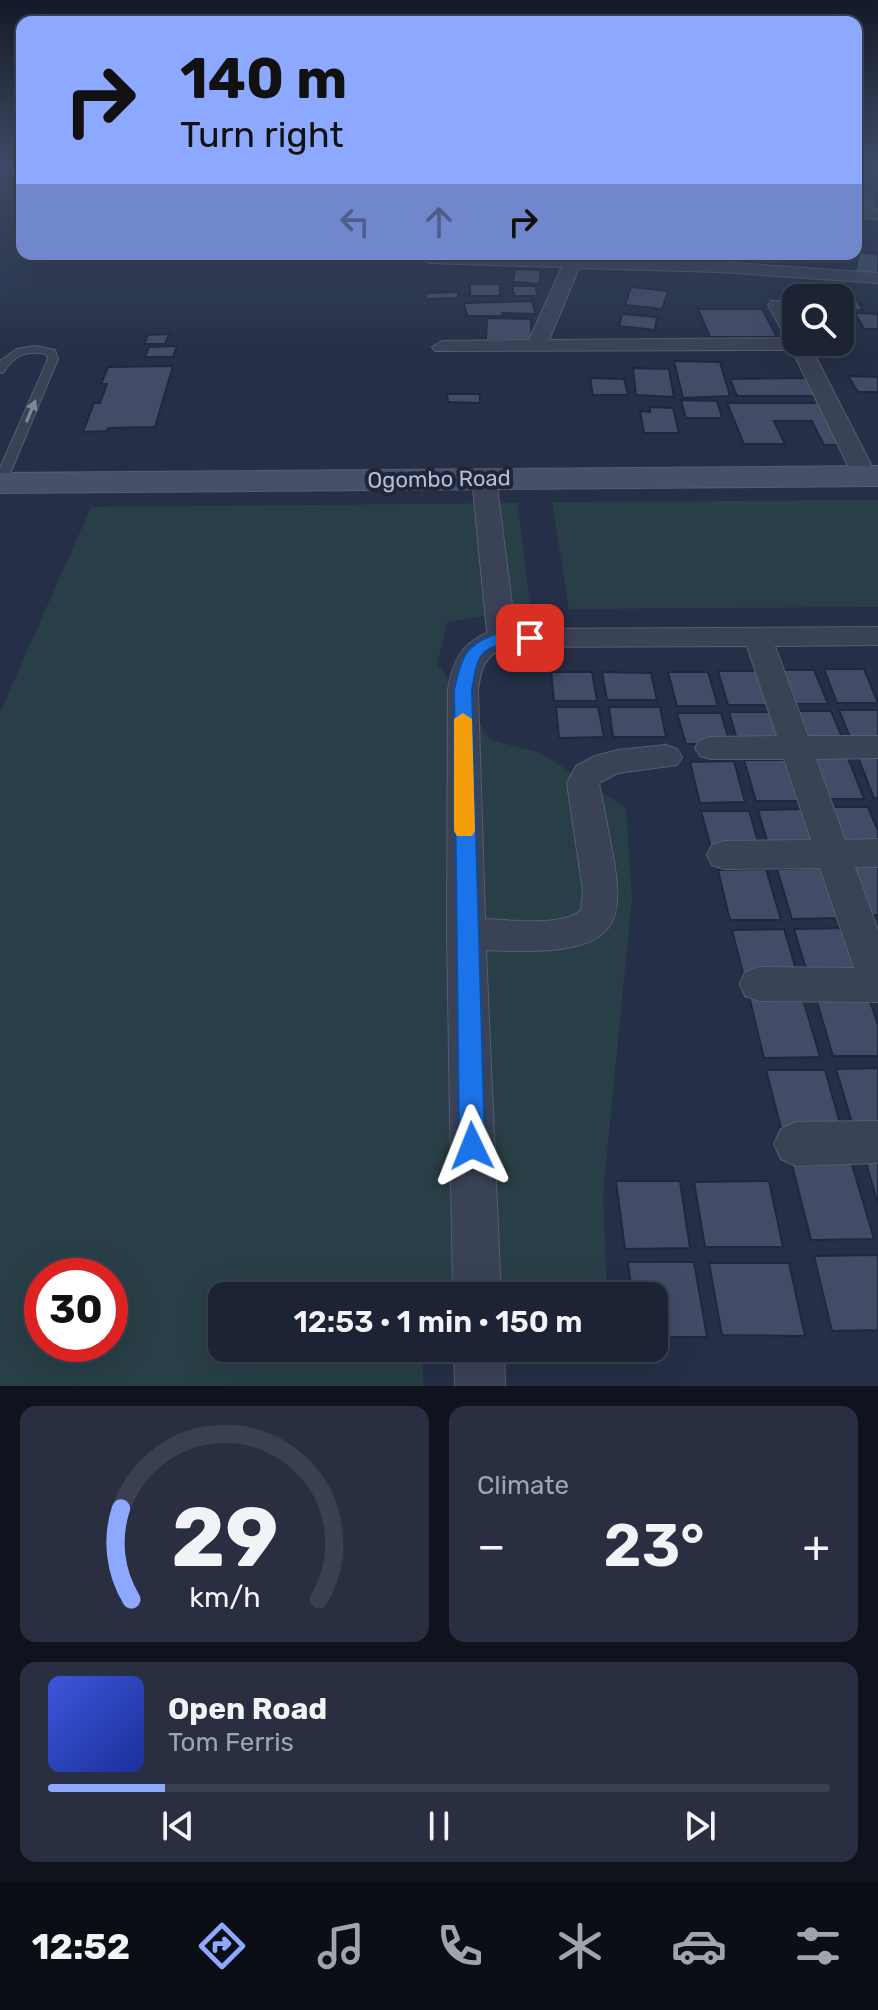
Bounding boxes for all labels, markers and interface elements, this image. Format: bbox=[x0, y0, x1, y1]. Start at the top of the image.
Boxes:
text: 140 m bbox=[180, 46, 347, 112]
icon: right bbox=[48, 48, 152, 152]
text: Turn right bbox=[180, 113, 344, 156]
icon: left bbox=[333, 200, 377, 244]
icon: ahead bbox=[417, 200, 461, 244]
icon: right bbox=[501, 200, 545, 244]
map controls bbox=[782, 284, 854, 356]
button: search bbox=[782, 284, 854, 356]
one-way arrow bbox=[24, 400, 37, 423]
street label: Ogombo Road bbox=[367, 464, 511, 494]
pin bbox=[496, 604, 564, 672]
icon: arrive bbox=[508, 616, 552, 660]
position arrow bbox=[430, 1104, 514, 1188]
speed limit sign: 30 bbox=[24, 1258, 128, 1362]
text: 12:53 · 1 min · 150 m bbox=[293, 1304, 583, 1340]
text: Climate bbox=[477, 1470, 569, 1501]
text: 29 bbox=[171, 1488, 278, 1587]
text: 23° bbox=[604, 1510, 705, 1581]
text: − bbox=[477, 1520, 506, 1572]
text: + bbox=[803, 1520, 830, 1572]
text: km/h bbox=[189, 1580, 260, 1614]
text: Open Road bbox=[168, 1691, 327, 1727]
text: Tom Ferris bbox=[168, 1727, 294, 1758]
icon: previous bbox=[156, 1804, 200, 1848]
icon: pause bbox=[417, 1804, 461, 1848]
icon: next bbox=[678, 1804, 722, 1848]
icon: directions bbox=[194, 1918, 250, 1974]
icon: music bbox=[313, 1918, 369, 1974]
icon: phone bbox=[432, 1918, 488, 1974]
icon: climate bbox=[552, 1918, 608, 1974]
icon: car bbox=[671, 1918, 727, 1974]
icon: filters bbox=[790, 1918, 846, 1974]
text: 12:52 bbox=[32, 1925, 130, 1968]

